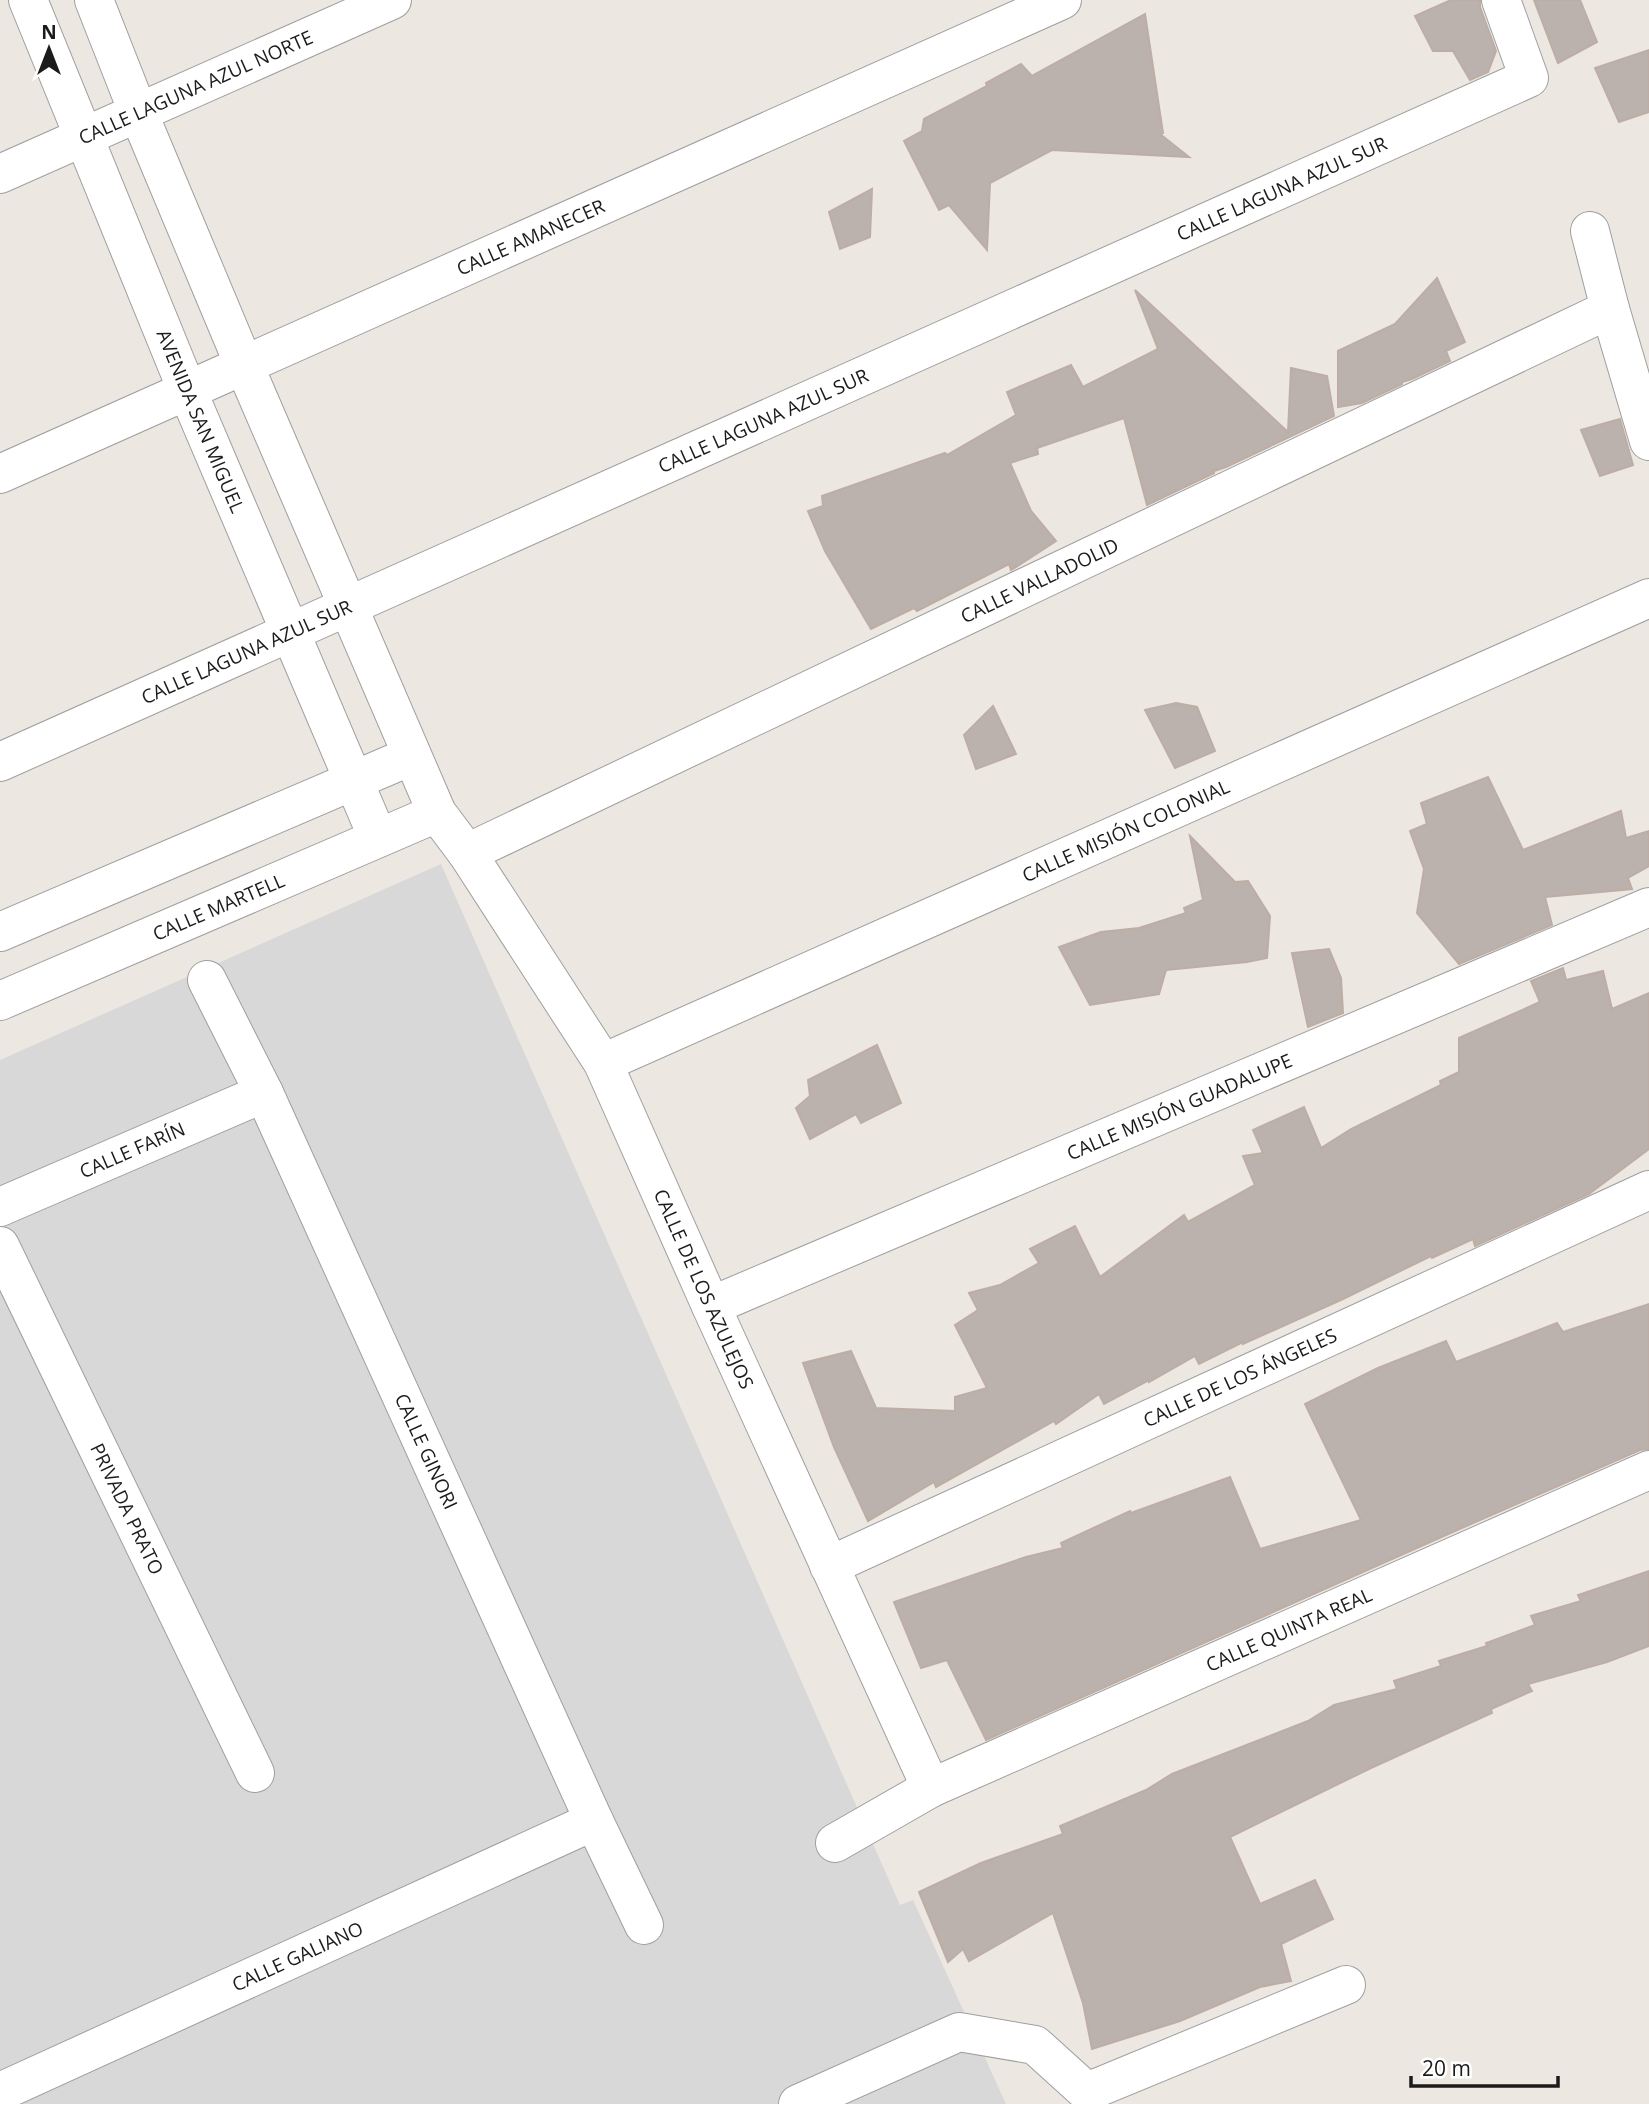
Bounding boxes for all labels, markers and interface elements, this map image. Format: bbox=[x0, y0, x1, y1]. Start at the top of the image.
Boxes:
north arrow bbox=[14, 14, 84, 84]
text: N bbox=[41, 19, 57, 45]
street label: CALLE LAGUNA AZUL NORTE bbox=[74, 24, 317, 151]
street label: CALLE LAGUNA AZUL SUR bbox=[1172, 130, 1391, 247]
street label: CALLE AMANECER bbox=[452, 193, 609, 282]
street label: AVENIDA SAN MIGUEL bbox=[151, 325, 251, 517]
street label: CALLE LAGUNA AZUL SUR bbox=[654, 362, 873, 479]
street label: CALLE VALLADOLID bbox=[956, 532, 1123, 629]
street label: CALLE LAGUNA AZUL SUR bbox=[137, 593, 356, 710]
street label: CALLE MISIÓN COLONIAL bbox=[1018, 773, 1234, 888]
street label: CALLE MARTELL bbox=[149, 867, 289, 947]
street label: CALLE MISIÓN GUADALUPE bbox=[1063, 1047, 1296, 1166]
street label: CALLE FARÍN bbox=[75, 1116, 189, 1184]
street label: CALLE DE LOS AZULEJOS bbox=[648, 1185, 760, 1393]
street label: CALLE DE LOS ÁNGELES bbox=[1139, 1322, 1341, 1433]
street label: CALLE GINORI bbox=[389, 1389, 464, 1513]
street label: PRIVADA PRATO bbox=[84, 1439, 170, 1579]
street label: CALLE QUINTA REAL bbox=[1202, 1581, 1376, 1678]
street label: CALLE GALIANO bbox=[228, 1915, 367, 1997]
scale bar bbox=[1411, 2044, 1558, 2088]
text: 20 m bbox=[1422, 2054, 1471, 2082]

